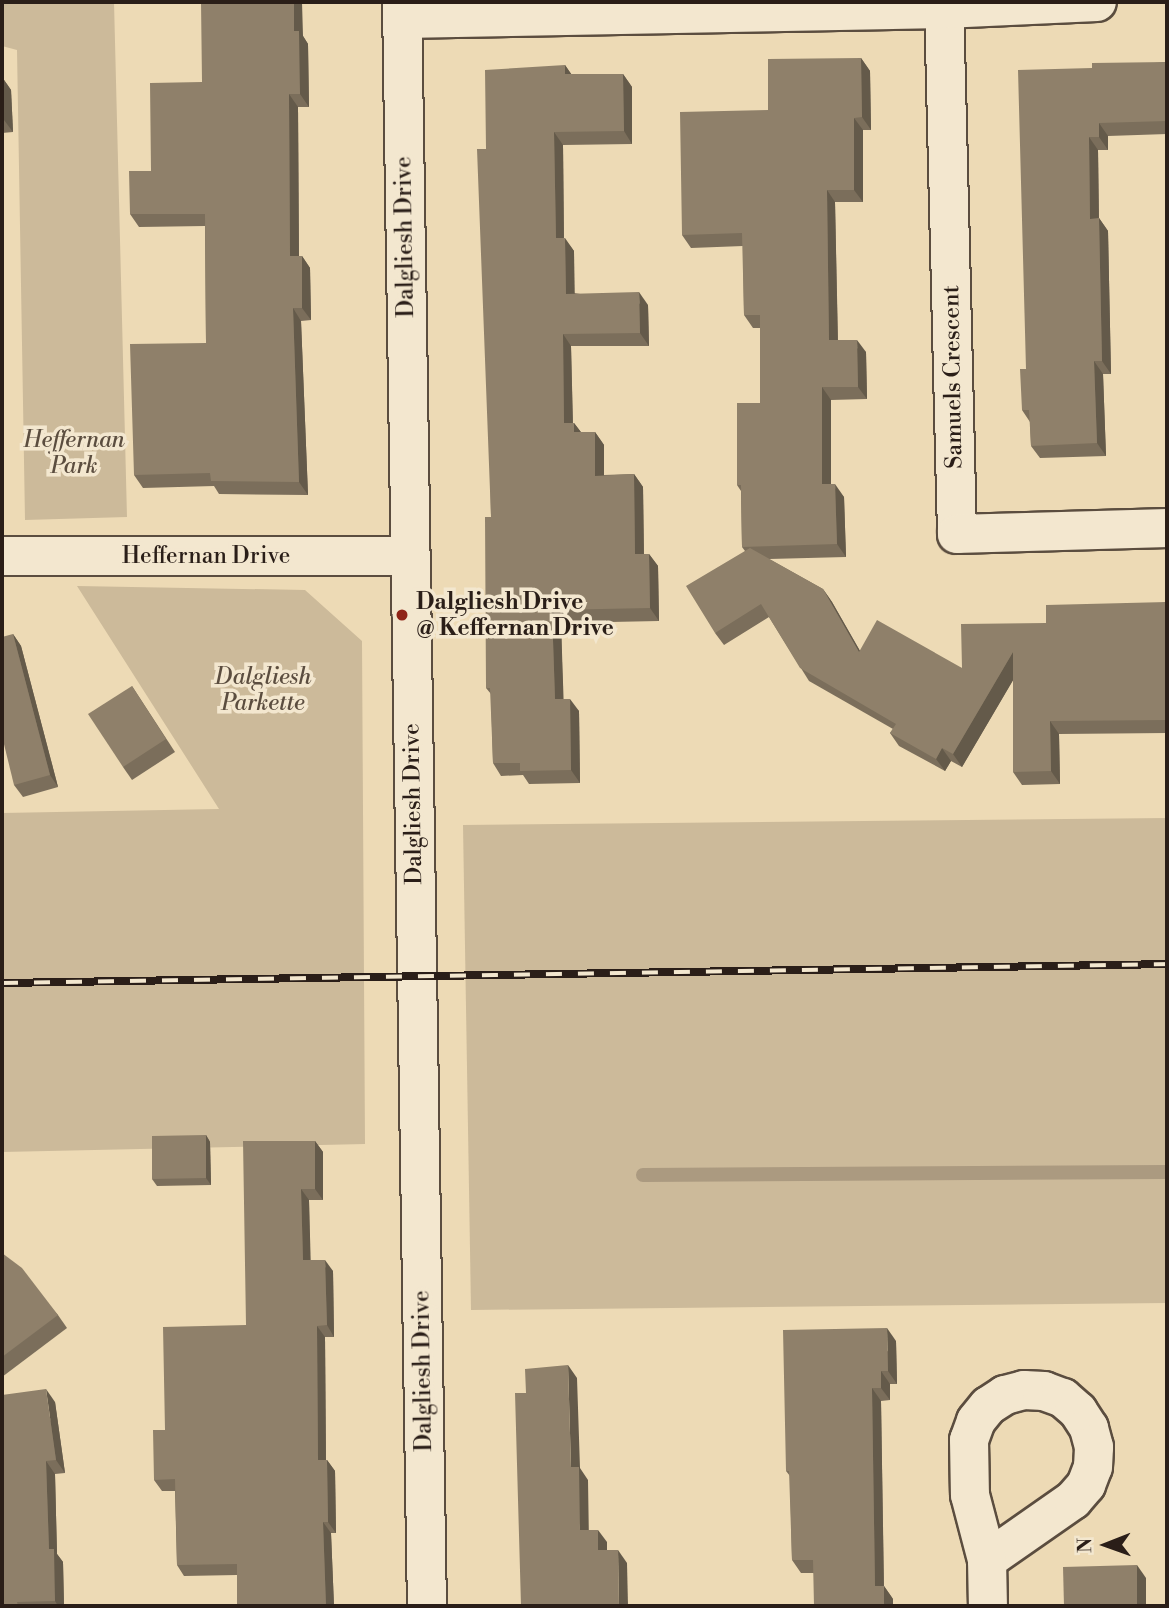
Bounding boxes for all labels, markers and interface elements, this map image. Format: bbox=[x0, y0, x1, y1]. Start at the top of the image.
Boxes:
street label: Dalgliesh Drive bbox=[390, 156, 420, 318]
street label: Samuels Crescent bbox=[938, 285, 968, 469]
park label: Heffernan Park bbox=[23, 426, 125, 480]
street label: Heffernan Drive bbox=[122, 542, 290, 570]
place label: Dalgliesh Drive @ Keffernan Drive bbox=[416, 588, 614, 642]
marker: Dalgliesh Drive @ Keffernan Drive bbox=[394, 607, 410, 623]
park label: Dalgliesh Parkette bbox=[215, 663, 311, 717]
street label: Dalgliesh Drive bbox=[398, 723, 428, 885]
street label: Dalgliesh Drive bbox=[408, 1290, 438, 1452]
north arrow bbox=[1071, 1510, 1141, 1580]
text: N bbox=[1073, 1538, 1097, 1553]

